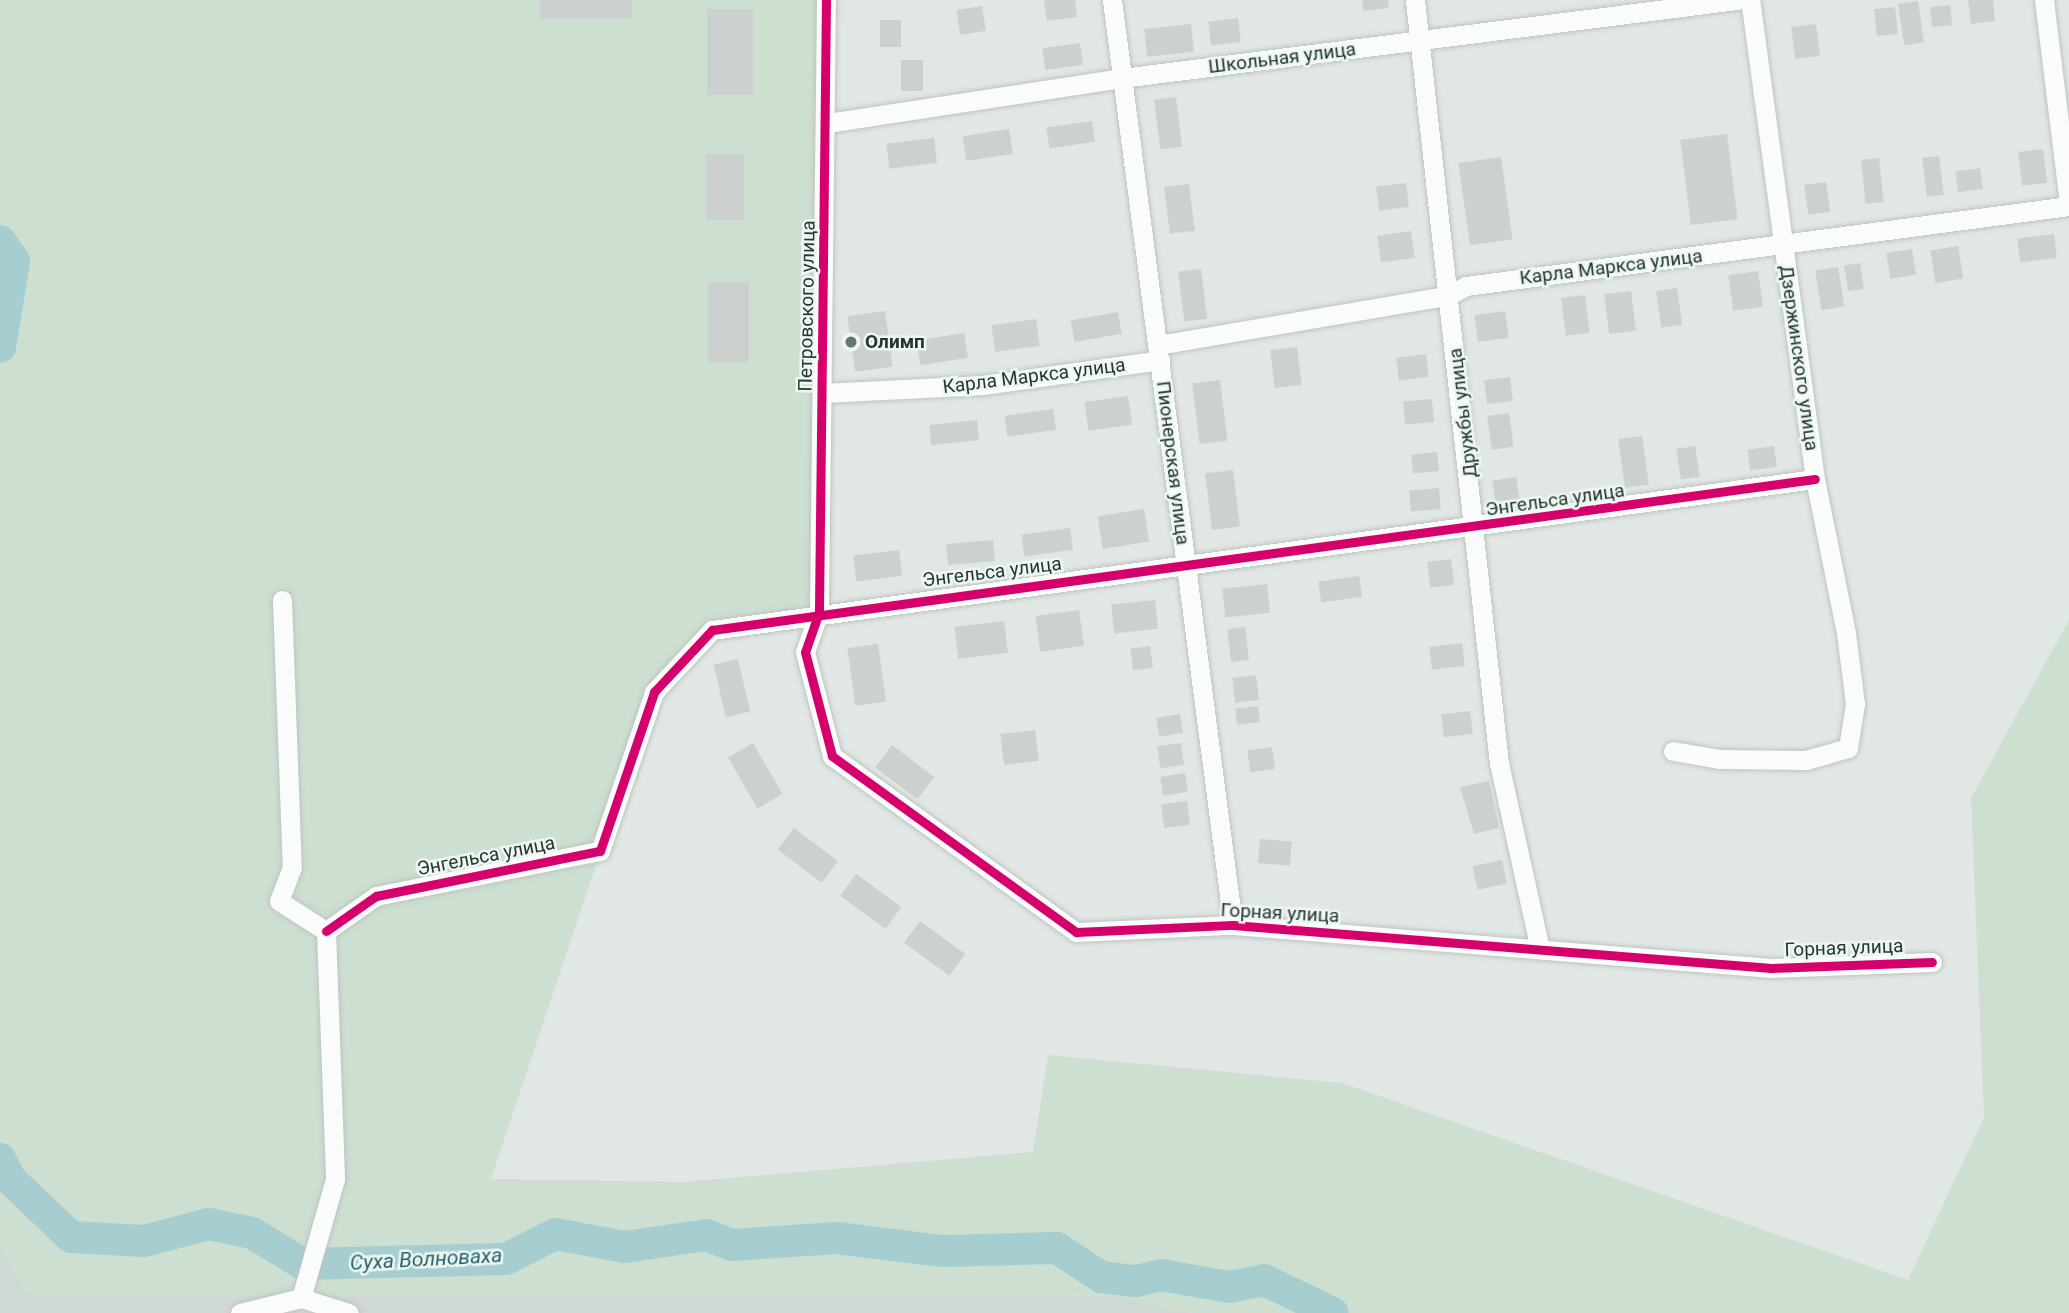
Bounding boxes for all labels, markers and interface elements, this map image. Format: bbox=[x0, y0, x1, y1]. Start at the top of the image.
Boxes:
street label: Школьная улица bbox=[1207, 38, 1357, 78]
street label: Петровского улица bbox=[794, 220, 820, 392]
street label: Карла Маркса улица bbox=[1518, 244, 1704, 290]
street label: Дзержинского улица bbox=[1775, 264, 1823, 452]
place label: Олимп bbox=[865, 331, 925, 353]
marker: Олимп bbox=[843, 334, 859, 350]
street label: Дружбы улица bbox=[1444, 347, 1482, 479]
street label: Карла Маркса улица bbox=[941, 353, 1127, 399]
street label: Пионерская улица bbox=[1152, 380, 1194, 546]
street label: Энгельса улица bbox=[1484, 479, 1626, 521]
street label: Энгельса улица bbox=[921, 552, 1063, 592]
street label: Энгельса улица bbox=[415, 831, 557, 881]
street label: Горная улица bbox=[1220, 899, 1340, 927]
street label: Горная улица bbox=[1784, 935, 1904, 961]
water label: Суха Волноваха bbox=[349, 1242, 503, 1276]

